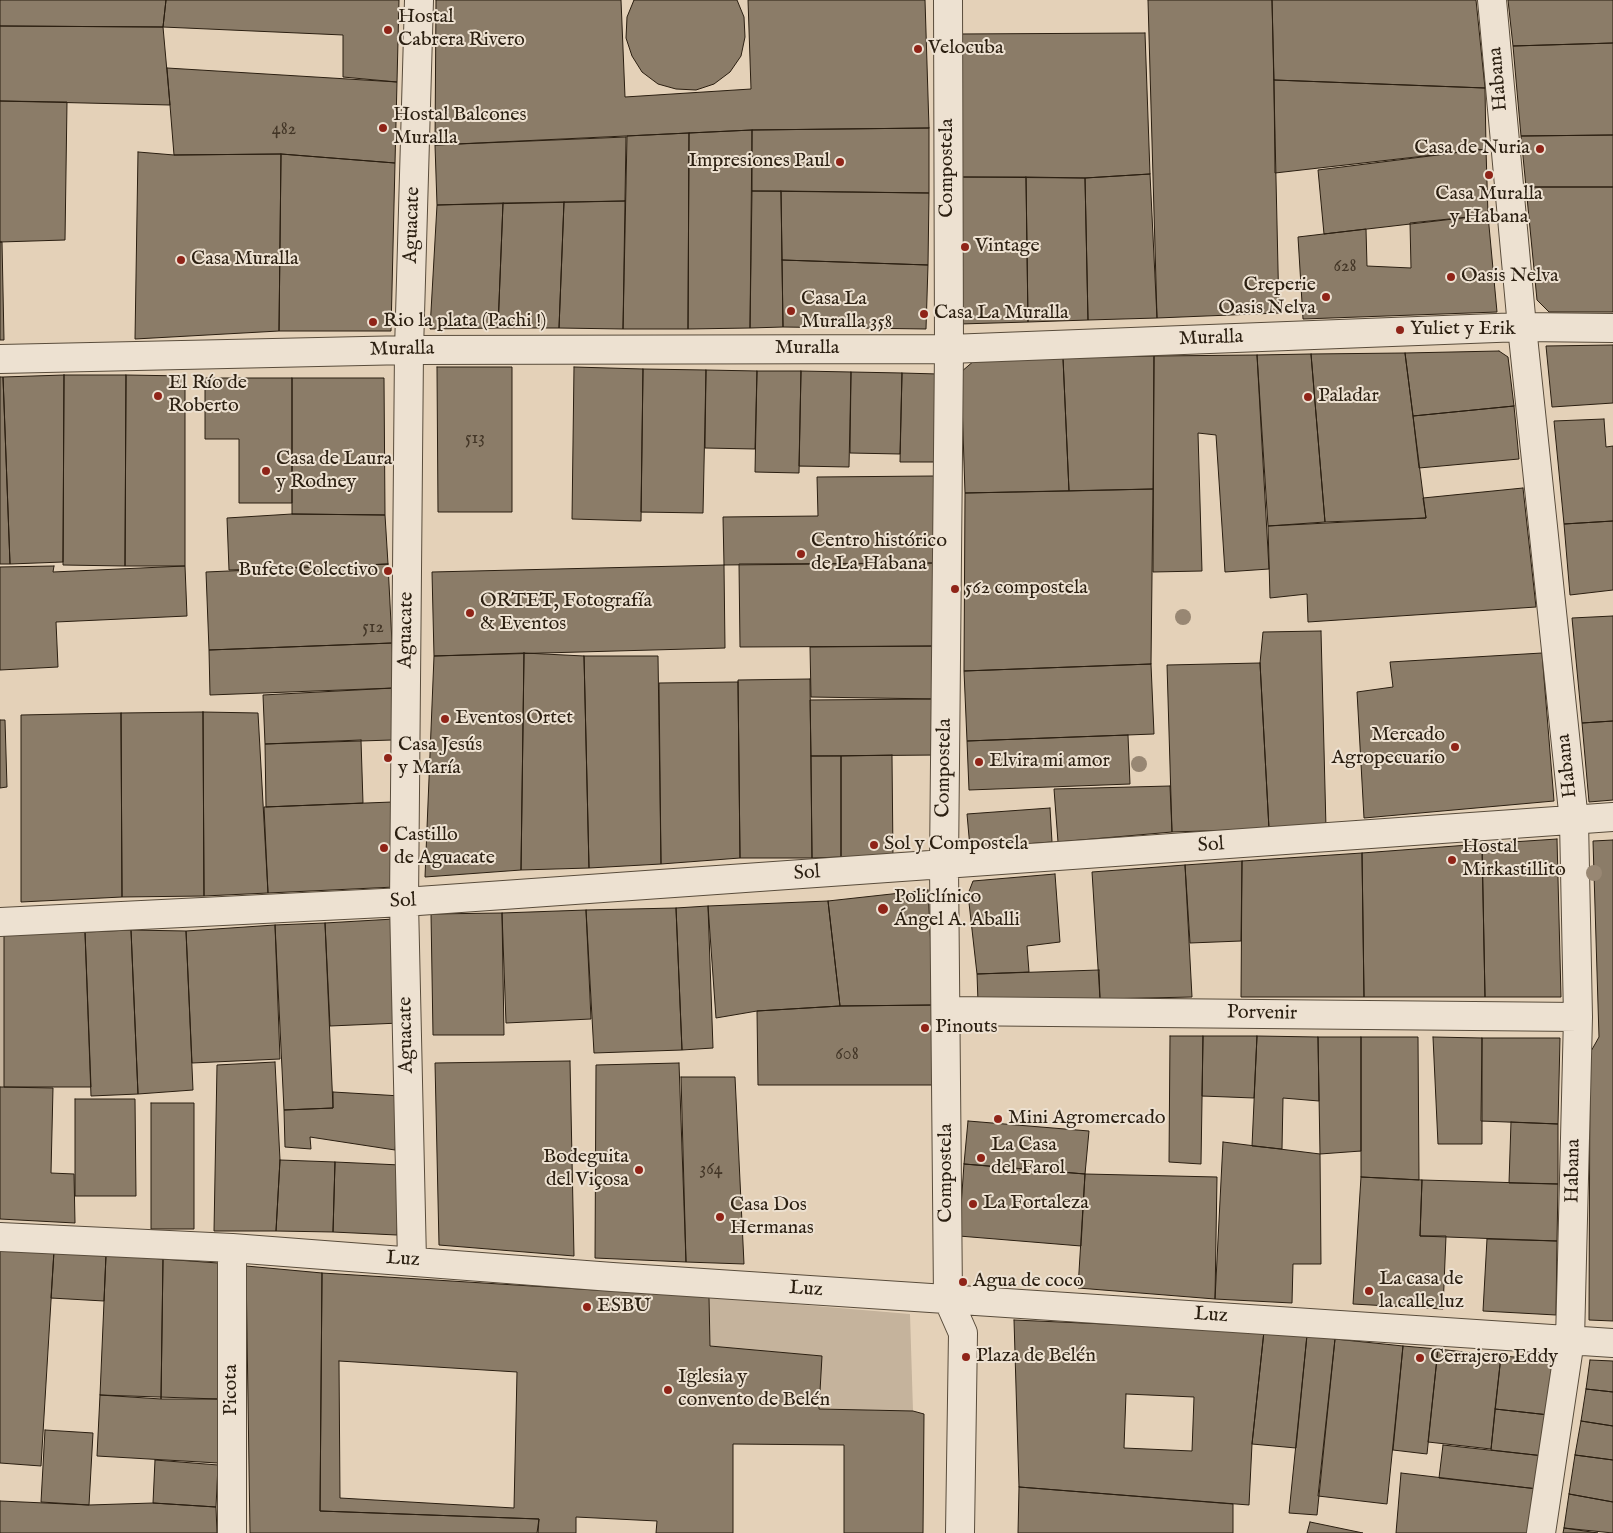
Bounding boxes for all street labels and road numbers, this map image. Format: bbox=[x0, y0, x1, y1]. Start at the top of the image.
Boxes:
street label: Habana bbox=[1484, 46, 1514, 112]
street label: Compostela bbox=[936, 118, 960, 218]
street label: Aguacate bbox=[400, 186, 426, 264]
street label: Muralla bbox=[1178, 326, 1244, 352]
street label: Muralla bbox=[370, 337, 434, 363]
street label: Muralla bbox=[775, 337, 839, 361]
street label: Aguacate bbox=[394, 591, 420, 669]
street label: Compostela bbox=[932, 718, 958, 818]
street label: Habana bbox=[1553, 733, 1583, 799]
street label: Sol bbox=[1197, 833, 1225, 859]
street label: Sol bbox=[793, 861, 821, 887]
street label: Sol bbox=[389, 889, 417, 915]
street label: Aguacate bbox=[394, 996, 420, 1074]
street label: Porvenir bbox=[1227, 1001, 1297, 1027]
street label: Compostela bbox=[935, 1123, 959, 1223]
street label: Habana bbox=[1561, 1139, 1587, 1203]
street label: Luz bbox=[385, 1247, 421, 1273]
street label: Luz bbox=[788, 1277, 824, 1303]
street label: Luz bbox=[1193, 1303, 1229, 1329]
street label: Picota bbox=[220, 1364, 244, 1416]

